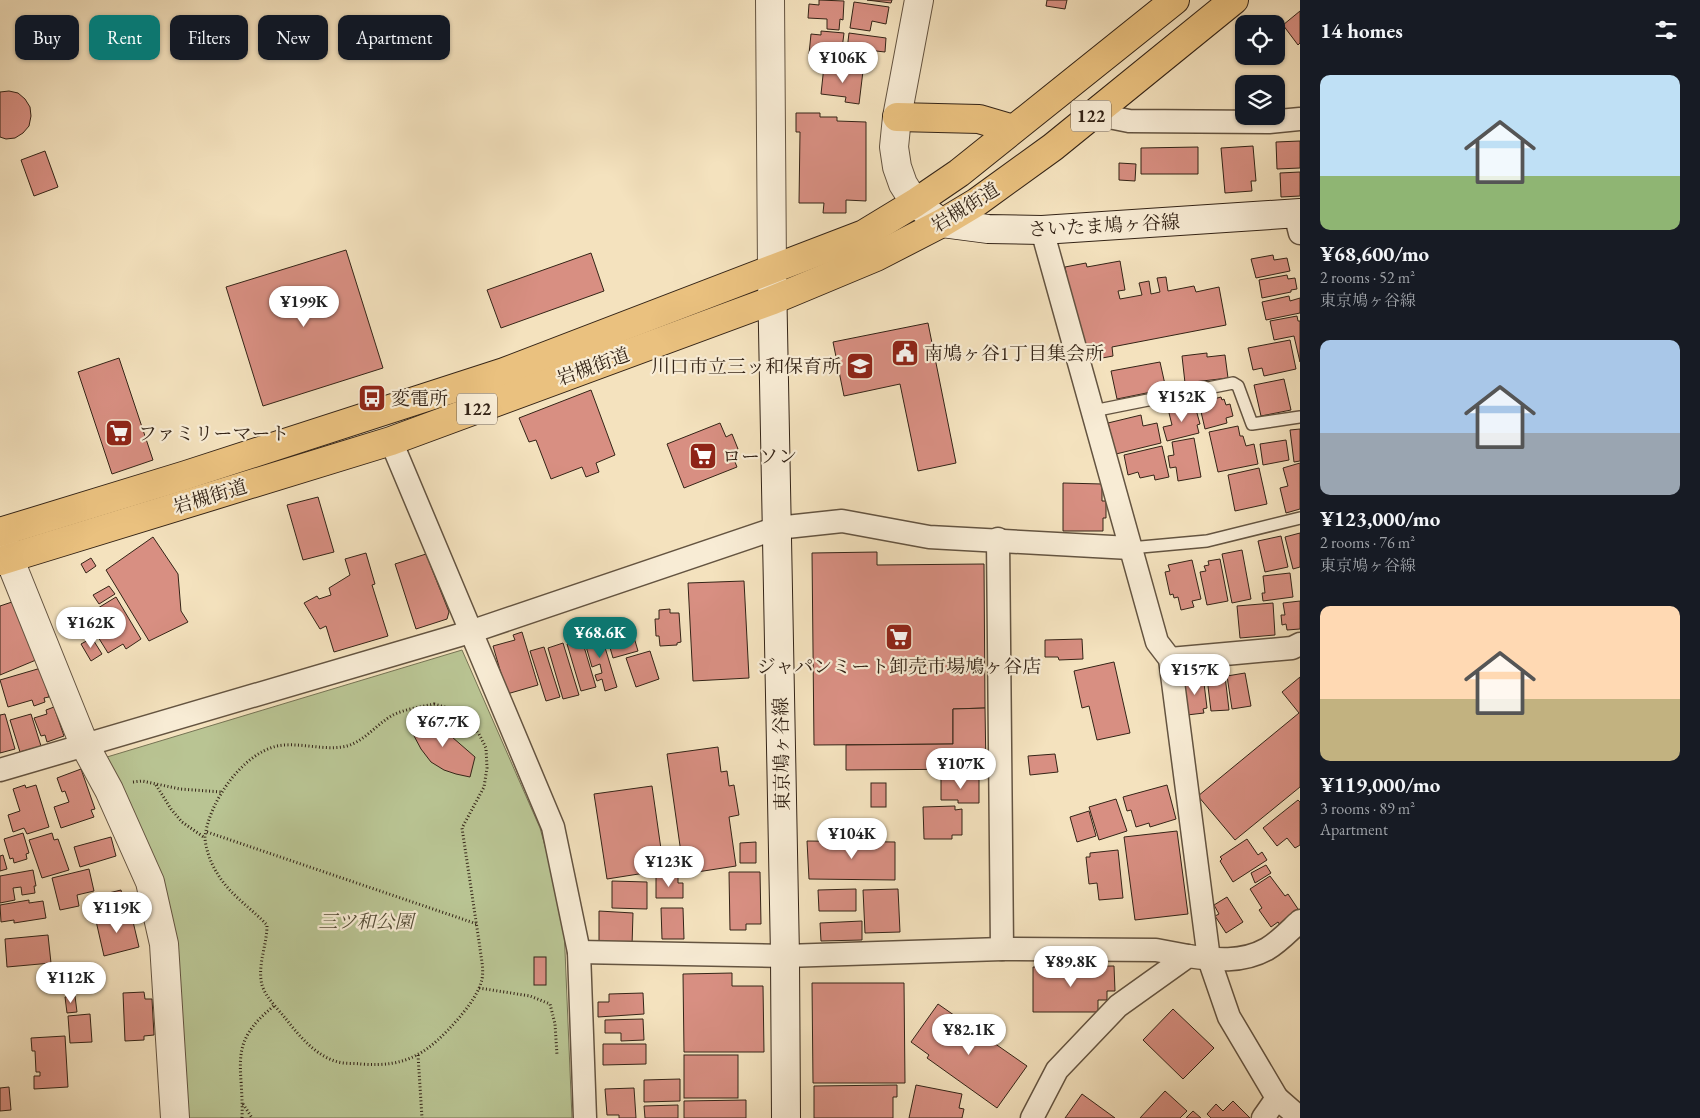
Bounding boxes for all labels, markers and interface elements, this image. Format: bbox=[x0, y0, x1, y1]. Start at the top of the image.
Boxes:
chip: Buy bbox=[15, 15, 79, 60]
chip: Rent bbox=[89, 15, 160, 60]
chip: Filters bbox=[170, 15, 248, 60]
chip: New bbox=[258, 15, 328, 60]
chip: Apartment bbox=[338, 15, 450, 60]
map controls bbox=[1235, 15, 1285, 125]
button: locate bbox=[1235, 15, 1285, 65]
icon: filters bbox=[1652, 16, 1680, 44]
text: 14 homes bbox=[1320, 17, 1403, 44]
pin: ¥106K bbox=[808, 42, 878, 84]
text: ¥106K bbox=[819, 47, 867, 68]
button: layers bbox=[1235, 75, 1285, 125]
road number: 122 bbox=[1071, 100, 1111, 132]
icon: home bbox=[1455, 107, 1545, 197]
street label: 岩槻街道 bbox=[926, 177, 1004, 238]
street label: さいたま鳩ヶ谷線 bbox=[1027, 209, 1181, 242]
text: ¥68,600/mo bbox=[1320, 240, 1429, 267]
text: 2 rooms · 52 m² bbox=[1320, 267, 1415, 288]
pin: ¥199K bbox=[269, 286, 339, 328]
text: 東京鳩ヶ谷線 bbox=[1320, 290, 1416, 311]
text: ¥199K bbox=[280, 291, 328, 312]
public building icon: 南鳩ヶ谷1丁目集会所 bbox=[890, 338, 920, 368]
place label: 南鳩ヶ谷1丁目集会所 bbox=[924, 341, 1104, 366]
street label: 岩槻街道 bbox=[553, 342, 633, 391]
school or university icon: 川口市立三ッ和保育所 bbox=[845, 351, 875, 381]
place label: 川口市立三ッ和保育所 bbox=[651, 354, 841, 379]
icon: home bbox=[1455, 372, 1545, 462]
pin: ¥152K bbox=[1147, 380, 1217, 423]
bus stop icon: 変電所 bbox=[357, 383, 387, 413]
place label: 変電所 bbox=[391, 386, 448, 411]
text: ¥152K bbox=[1158, 386, 1206, 407]
road number: 122 bbox=[457, 394, 497, 424]
supermarket icon: ファミリーマート bbox=[104, 418, 134, 448]
place label: ファミリーマート bbox=[138, 421, 290, 446]
supermarket icon: ローソン bbox=[688, 441, 718, 471]
place label: ローソン bbox=[722, 444, 797, 469]
street label: 岩槻街道 bbox=[170, 473, 250, 520]
text: ¥123,000/mo bbox=[1320, 505, 1440, 532]
text: 2 rooms · 76 m² bbox=[1320, 532, 1415, 553]
text: 東京鳩ヶ谷線 bbox=[1320, 555, 1416, 576]
pin: ¥162K bbox=[56, 606, 126, 649]
text: ¥162K bbox=[67, 612, 115, 633]
pin: ¥68.6K bbox=[559, 616, 641, 659]
text: ¥68.6K bbox=[574, 622, 626, 643]
supermarket icon: ジャパンミート卸売市場鳩ヶ谷店 bbox=[884, 622, 914, 652]
icon: home bbox=[1455, 638, 1545, 728]
place label: ジャパンミート卸売市場鳩ヶ谷店 bbox=[757, 654, 1041, 679]
pin: ¥157K bbox=[1160, 654, 1230, 696]
text: ¥157K bbox=[1171, 659, 1219, 680]
street label: 東京鳩ヶ谷線 bbox=[768, 697, 795, 811]
pin: ¥67.7K bbox=[402, 706, 484, 748]
text: ¥67.7K bbox=[417, 711, 469, 732]
pin: ¥107K bbox=[926, 748, 996, 790]
text: ¥107K bbox=[937, 753, 985, 774]
text: ¥119,000/mo bbox=[1320, 771, 1440, 798]
text: 3 rooms · 89 m² bbox=[1320, 798, 1415, 819]
pin: ¥104K bbox=[817, 818, 887, 860]
text: Apartment bbox=[1320, 819, 1388, 840]
text: ¥104K bbox=[828, 823, 876, 844]
pin: ¥123K bbox=[634, 846, 704, 888]
text: ¥123K bbox=[645, 851, 693, 872]
pin: ¥119K bbox=[82, 892, 152, 934]
text: ¥119K bbox=[93, 897, 141, 918]
park label: 三ツ和公園 bbox=[318, 909, 416, 934]
pin: ¥89.8K bbox=[1030, 946, 1112, 988]
text: ¥89.8K bbox=[1045, 951, 1097, 972]
pin: ¥112K bbox=[36, 962, 106, 1004]
text: ¥112K bbox=[47, 967, 95, 988]
pin: ¥82.1K bbox=[928, 1014, 1010, 1056]
text: ¥82.1K bbox=[943, 1019, 995, 1040]

